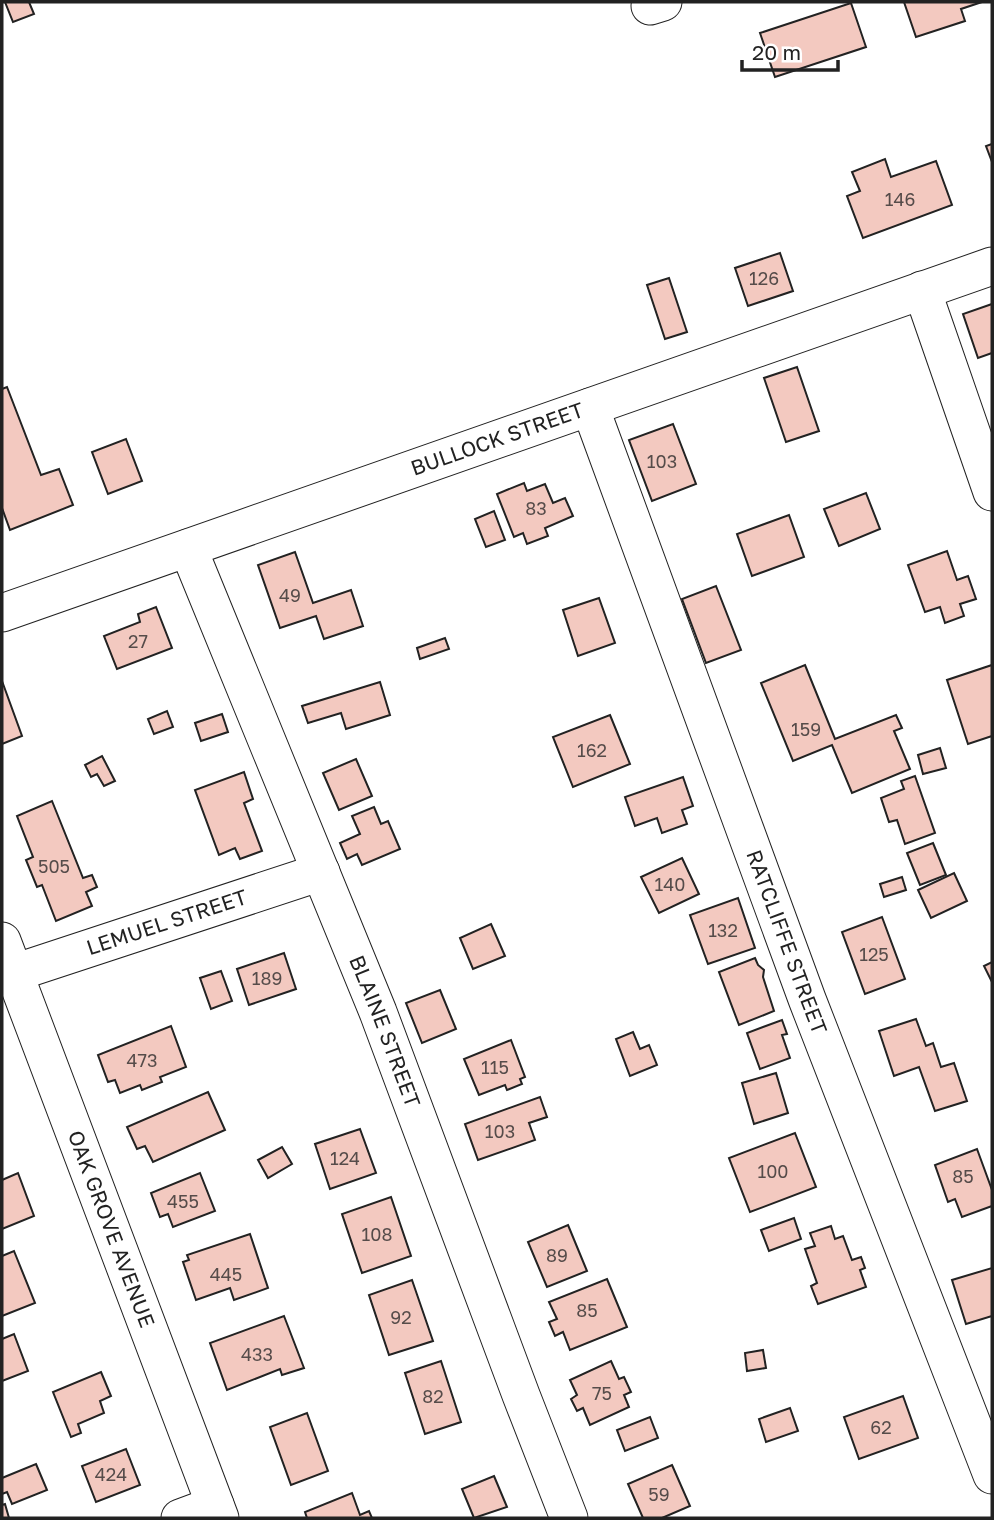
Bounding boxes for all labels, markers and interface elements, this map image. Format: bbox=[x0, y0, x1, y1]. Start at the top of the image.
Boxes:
scale bar bbox=[742, 28, 838, 72]
text: 20 m bbox=[752, 39, 801, 65]
house number: 146 bbox=[885, 188, 915, 210]
house number: 126 bbox=[749, 267, 779, 289]
street label: BULLOCK STREET bbox=[407, 396, 587, 481]
house number: 103 bbox=[647, 450, 677, 472]
house number: 83 bbox=[525, 497, 547, 519]
house number: 49 bbox=[279, 584, 301, 606]
house number: 27 bbox=[128, 630, 148, 652]
house number: 159 bbox=[791, 718, 821, 740]
house number: 162 bbox=[577, 739, 607, 761]
street label: RATCLIFFE STREET bbox=[741, 846, 833, 1038]
house number: 505 bbox=[38, 855, 70, 877]
house number: 140 bbox=[655, 873, 685, 895]
street label: LEMUEL STREET bbox=[83, 883, 250, 960]
house number: 132 bbox=[708, 919, 738, 941]
house number: 125 bbox=[859, 943, 889, 965]
street label: BLAINE STREET bbox=[344, 951, 426, 1111]
house number: 189 bbox=[252, 967, 282, 989]
house number: 473 bbox=[126, 1049, 158, 1071]
house number: 115 bbox=[481, 1056, 509, 1078]
house number: 103 bbox=[485, 1120, 515, 1142]
street label: OAK GROVE AVENUE bbox=[63, 1127, 161, 1331]
house number: 124 bbox=[330, 1147, 360, 1169]
house number: 100 bbox=[757, 1160, 789, 1182]
house number: 85 bbox=[952, 1165, 974, 1187]
house number: 455 bbox=[167, 1190, 199, 1212]
house number: 108 bbox=[362, 1223, 392, 1245]
house number: 89 bbox=[546, 1244, 568, 1266]
house number: 445 bbox=[210, 1263, 242, 1285]
house number: 85 bbox=[576, 1299, 598, 1321]
house number: 92 bbox=[390, 1306, 412, 1328]
house number: 433 bbox=[241, 1343, 273, 1365]
house number: 75 bbox=[592, 1382, 612, 1404]
house number: 82 bbox=[422, 1385, 444, 1407]
house number: 62 bbox=[870, 1416, 892, 1438]
house number: 424 bbox=[95, 1463, 127, 1485]
house number: 59 bbox=[648, 1483, 670, 1505]

